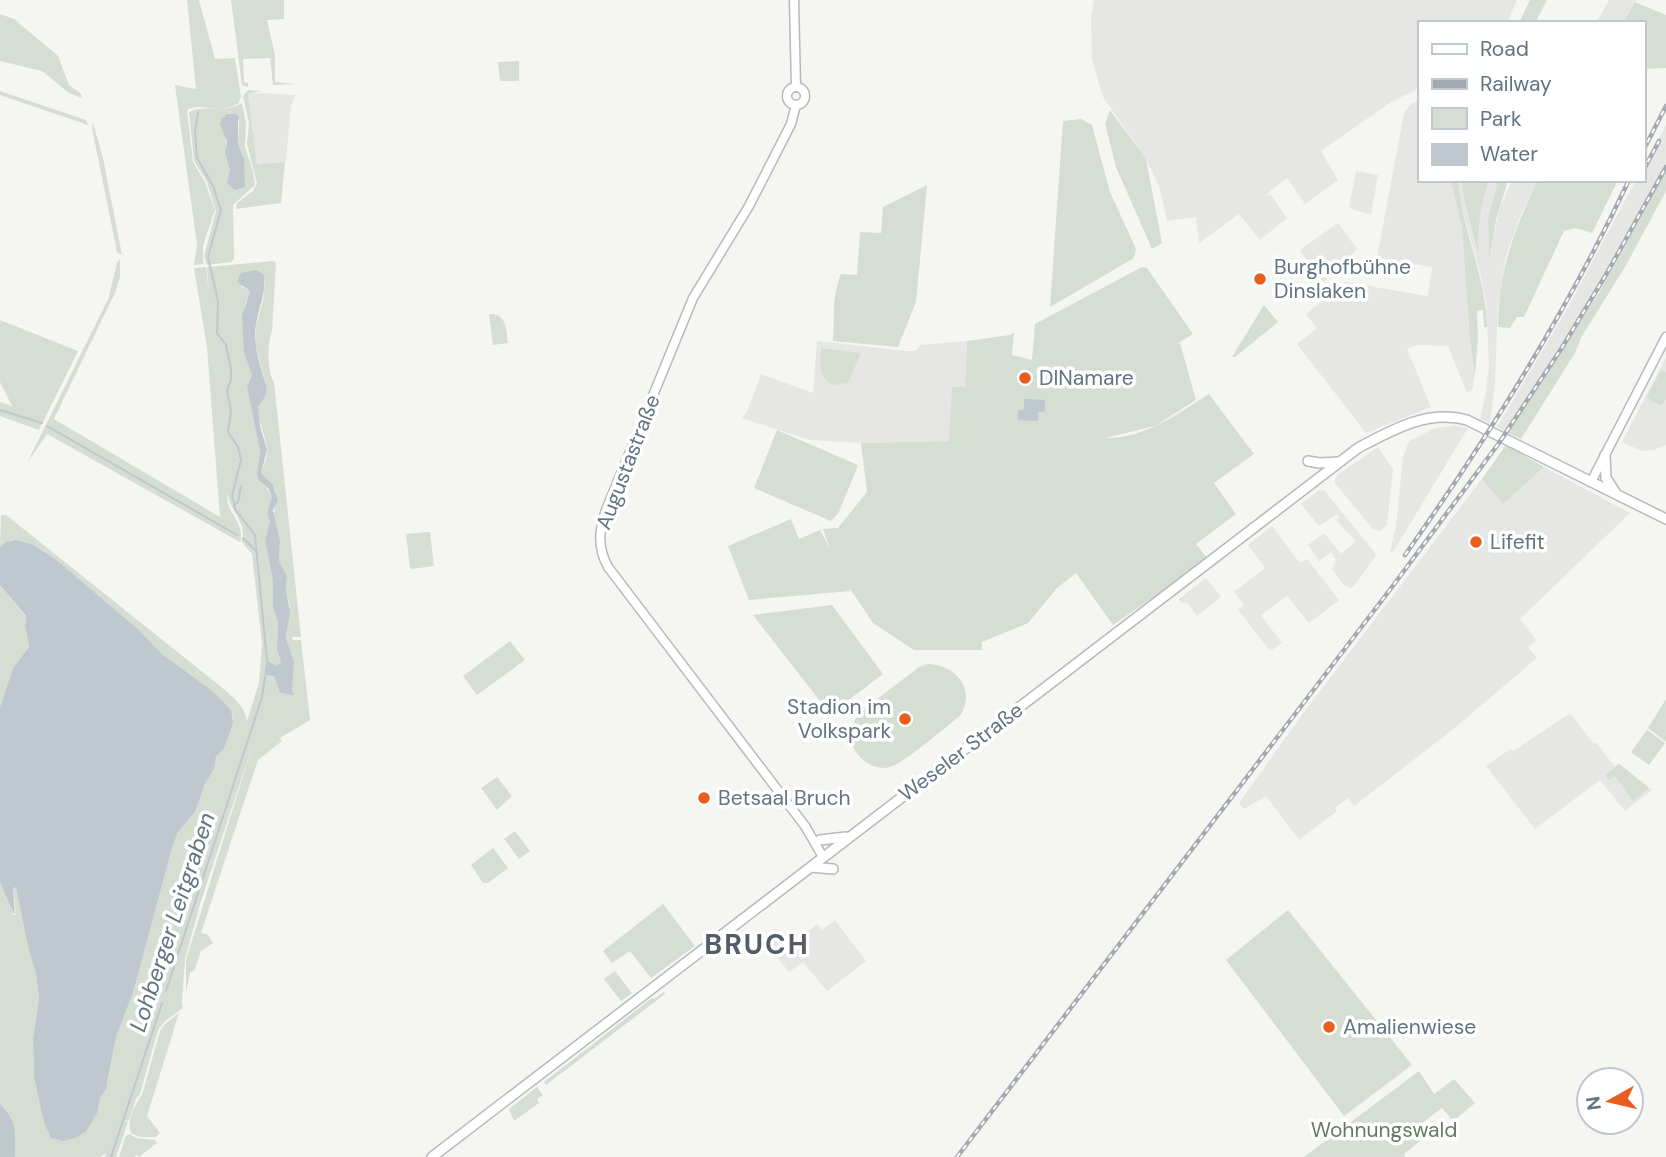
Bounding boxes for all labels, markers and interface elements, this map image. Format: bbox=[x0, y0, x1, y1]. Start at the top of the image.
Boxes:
legend bbox=[1418, 21, 1645, 182]
text: Road bbox=[1480, 35, 1529, 63]
text: Railway bbox=[1480, 70, 1552, 98]
text: Park bbox=[1480, 105, 1522, 133]
text: Water bbox=[1480, 140, 1538, 168]
place label: Burghofbühne Dinslaken bbox=[1274, 253, 1411, 305]
marker: Burghofbühne Dinslaken bbox=[1252, 271, 1268, 287]
place label: DINamare bbox=[1039, 364, 1134, 392]
marker: DINamare bbox=[1017, 370, 1033, 386]
street label: Augustastraße bbox=[589, 391, 667, 533]
place label: Lifefit bbox=[1490, 528, 1545, 556]
marker: Lifefit bbox=[1468, 534, 1484, 550]
place label: Stadion im Volkspark bbox=[787, 693, 891, 745]
street label: Weseler Straße bbox=[893, 696, 1029, 808]
marker: Stadion im Volkspark bbox=[897, 711, 913, 727]
place label: Betsaal Bruch bbox=[718, 784, 851, 812]
marker: Betsaal Bruch bbox=[696, 790, 712, 806]
water label: Lohberger Leitgraben bbox=[122, 809, 222, 1035]
district label: BRUCH bbox=[704, 926, 810, 963]
place label: Amalienwiese bbox=[1343, 1013, 1476, 1041]
marker: Amalienwiese bbox=[1321, 1019, 1337, 1035]
north arrow bbox=[1575, 1066, 1645, 1136]
text: N bbox=[1580, 1095, 1607, 1112]
park label: Wohnungswald bbox=[1311, 1116, 1457, 1144]

